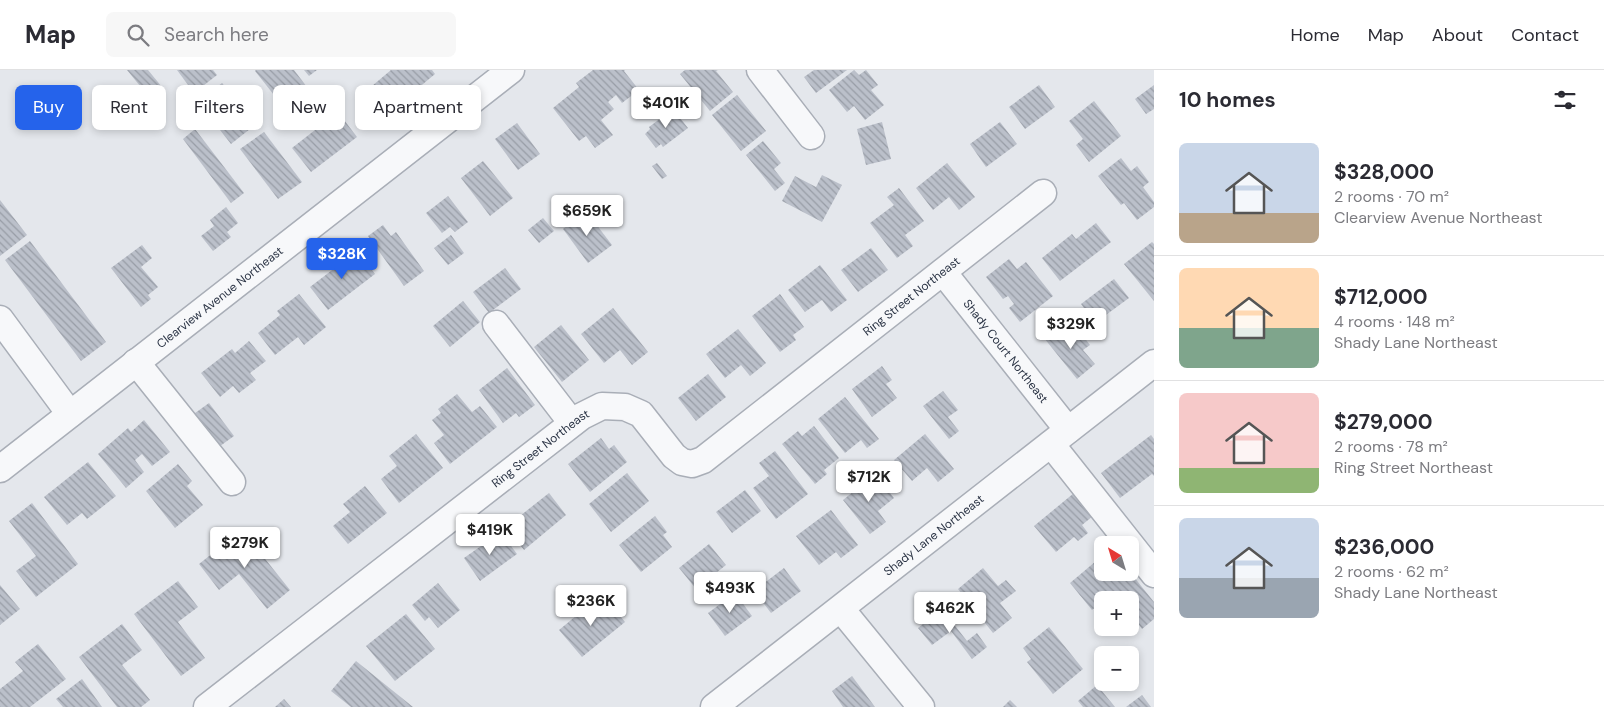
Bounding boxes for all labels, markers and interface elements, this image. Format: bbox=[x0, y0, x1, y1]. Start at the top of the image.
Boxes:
search box bbox=[106, 12, 456, 57]
text: Map bbox=[25, 19, 76, 50]
icon: search bbox=[124, 21, 152, 49]
text: Search here bbox=[164, 22, 269, 47]
text: Home bbox=[1290, 23, 1340, 47]
text: Map bbox=[1368, 23, 1404, 47]
text: About bbox=[1432, 23, 1483, 47]
text: Contact bbox=[1511, 23, 1579, 47]
chip: Buy bbox=[15, 85, 82, 130]
chip: Rent bbox=[92, 85, 166, 130]
chip: Filters bbox=[176, 85, 263, 130]
chip: New bbox=[273, 85, 345, 130]
chip: Apartment bbox=[355, 85, 481, 130]
text: 10 homes bbox=[1179, 86, 1276, 114]
icon: filters bbox=[1551, 86, 1579, 114]
pin: $401K bbox=[631, 87, 701, 129]
text: $401K bbox=[642, 92, 690, 113]
text: $328,000 bbox=[1334, 158, 1434, 186]
icon: home bbox=[1219, 163, 1279, 223]
text: 2 rooms · 70 m² bbox=[1334, 186, 1449, 207]
pin: $659K bbox=[552, 194, 622, 237]
text: $659K bbox=[562, 200, 612, 221]
text: Clearview Avenue Northeast bbox=[1334, 207, 1543, 228]
pin: $328K bbox=[307, 238, 377, 280]
street label: Clearview Avenue Northeast bbox=[153, 243, 287, 352]
text: $328K bbox=[317, 243, 367, 264]
street label: Ring Street Northeast bbox=[860, 253, 964, 339]
text: $712,000 bbox=[1334, 283, 1428, 311]
icon: home bbox=[1219, 288, 1279, 348]
street label: Shady Court Northeast bbox=[960, 296, 1052, 407]
pin: $329K bbox=[1036, 308, 1106, 350]
text: 4 rooms · 148 m² bbox=[1334, 311, 1455, 332]
text: $329K bbox=[1046, 313, 1096, 334]
text: Shady Lane Northeast bbox=[1334, 332, 1498, 353]
street label: Ring Street Northeast bbox=[488, 406, 592, 491]
text: $279,000 bbox=[1334, 408, 1433, 436]
icon: home bbox=[1219, 413, 1279, 473]
text: 2 rooms · 78 m² bbox=[1334, 436, 1448, 457]
text: Ring Street Northeast bbox=[1334, 457, 1493, 478]
pin: $712K bbox=[834, 460, 904, 503]
text: $712K bbox=[847, 466, 891, 487]
street label: Shady Lane Northeast bbox=[880, 491, 987, 579]
pin: $419K bbox=[455, 514, 525, 556]
text: $419K bbox=[467, 519, 513, 540]
pin: $279K bbox=[210, 526, 280, 569]
text: $279K bbox=[221, 532, 269, 553]
text: $236,000 bbox=[1334, 533, 1434, 561]
north arrow bbox=[1094, 536, 1139, 581]
map controls bbox=[1094, 536, 1139, 691]
icon: home bbox=[1219, 538, 1279, 598]
text: 2 rooms · 62 m² bbox=[1334, 561, 1449, 582]
pin: $493K bbox=[695, 572, 765, 614]
text: $493K bbox=[705, 577, 755, 598]
text: Shady Lane Northeast bbox=[1334, 582, 1498, 603]
pin: $236K bbox=[556, 584, 626, 627]
text: $236K bbox=[566, 590, 616, 611]
button: + bbox=[1094, 591, 1139, 636]
pin: $462K bbox=[915, 592, 985, 634]
text: $462K bbox=[925, 597, 975, 618]
button: − bbox=[1094, 646, 1139, 691]

